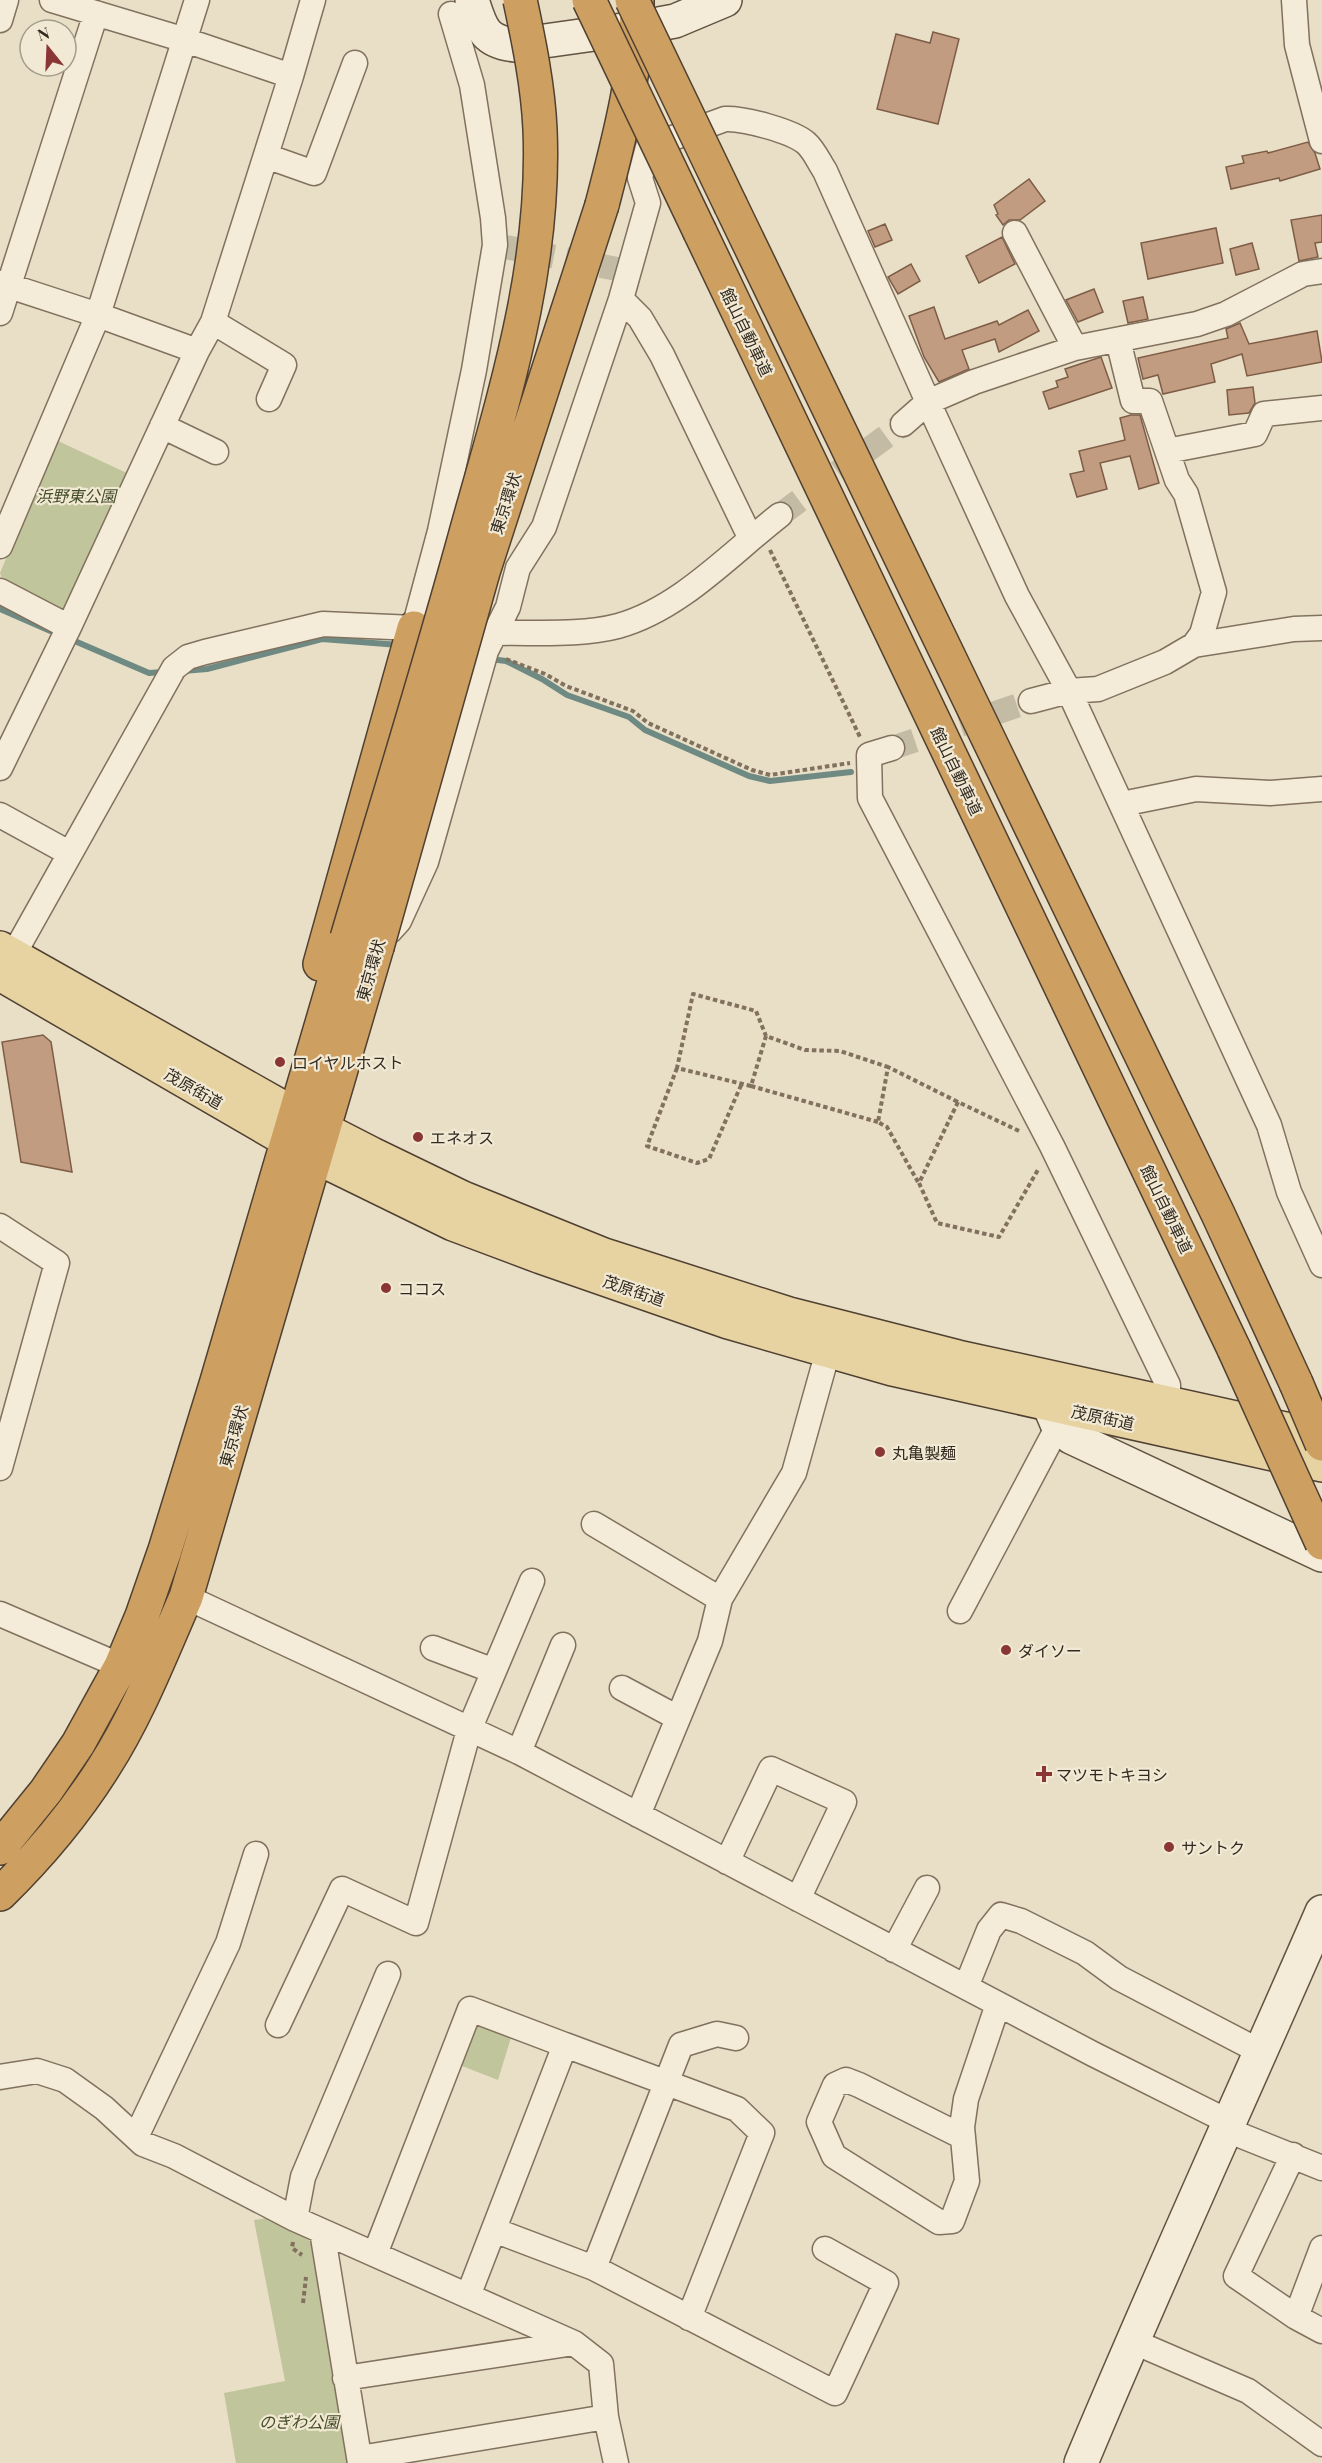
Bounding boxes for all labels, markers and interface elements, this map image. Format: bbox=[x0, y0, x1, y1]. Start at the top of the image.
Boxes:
north arrow bbox=[18, 18, 78, 78]
text: N bbox=[34, 21, 52, 45]
street label: 館山自動車道 bbox=[717, 284, 777, 380]
street label: 東京環状 bbox=[485, 469, 525, 537]
park label: 浜野東公園 bbox=[36, 485, 118, 506]
street label: 館山自動車道 bbox=[927, 723, 987, 819]
street label: 東京環状 bbox=[351, 936, 389, 1004]
place label: ロイヤルホスト bbox=[292, 1052, 404, 1073]
marker: ロイヤルホスト bbox=[273, 1055, 287, 1069]
street label: 茂原街道 bbox=[161, 1063, 227, 1113]
place label: エネオス bbox=[430, 1127, 494, 1148]
marker: エネオス bbox=[411, 1130, 425, 1144]
street label: 館山自動車道 bbox=[1137, 1161, 1197, 1257]
street label: 茂原街道 bbox=[600, 1270, 668, 1310]
place label: ココス bbox=[398, 1278, 446, 1299]
marker: ココス bbox=[379, 1281, 393, 1295]
street label: 茂原街道 bbox=[1070, 1400, 1136, 1434]
street label: 東京環状 bbox=[214, 1402, 252, 1470]
place label: 丸亀製麺 bbox=[892, 1442, 956, 1463]
marker: 丸亀製麺 bbox=[873, 1445, 887, 1459]
place label: ダイソー bbox=[1018, 1640, 1082, 1661]
marker: ダイソー bbox=[999, 1643, 1013, 1657]
place label: マツモトキヨシ bbox=[1056, 1764, 1168, 1785]
marker: マツモトキヨシ bbox=[1037, 1767, 1051, 1781]
place label: サントク bbox=[1181, 1837, 1245, 1858]
marker: サントク bbox=[1162, 1840, 1176, 1854]
park label: のぎわ公園 bbox=[259, 2411, 341, 2432]

